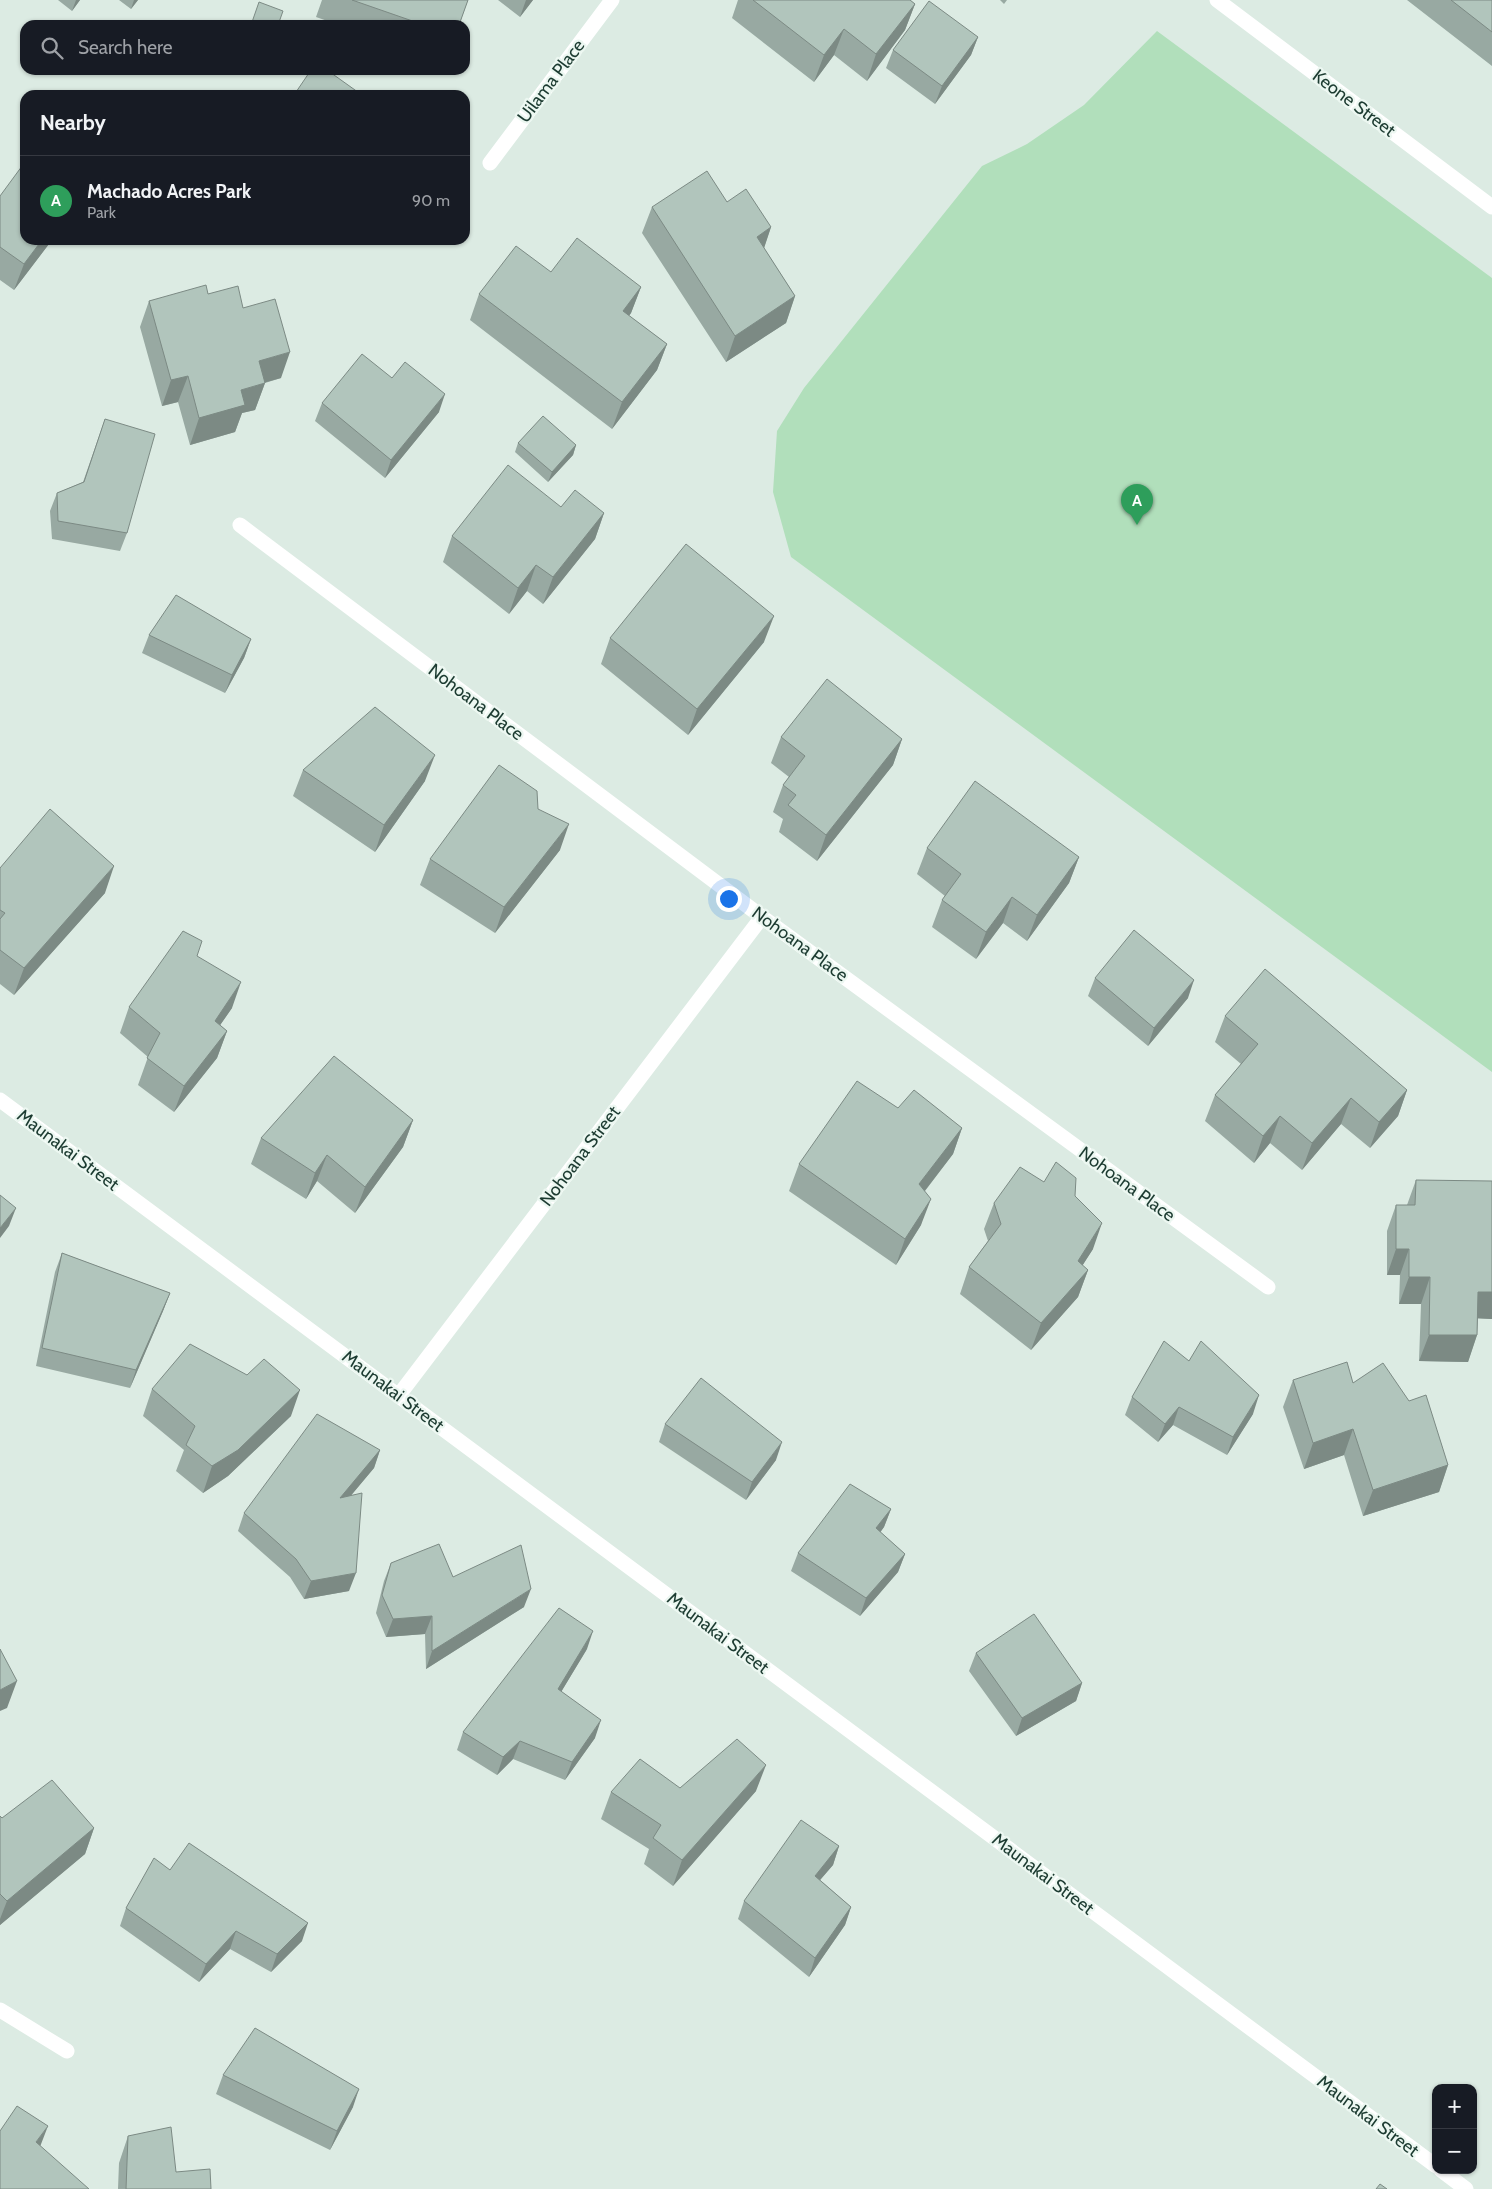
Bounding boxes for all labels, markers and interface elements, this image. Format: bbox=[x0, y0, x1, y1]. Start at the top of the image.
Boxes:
search box bbox=[20, 20, 470, 75]
icon: search bbox=[38, 34, 66, 62]
street label: Uilama Place bbox=[513, 35, 589, 127]
text: Search here bbox=[78, 36, 172, 59]
street label: Keone Street bbox=[1308, 65, 1400, 141]
text: Nearby bbox=[40, 110, 106, 135]
text: Machado Acres Park bbox=[87, 180, 251, 203]
text: A bbox=[51, 191, 61, 210]
text: 90 m bbox=[412, 191, 450, 210]
text: Park bbox=[87, 203, 116, 222]
pin: A bbox=[1121, 484, 1153, 525]
street label: Nohoana Place bbox=[424, 659, 528, 745]
your location bbox=[716, 886, 742, 912]
street label: Nohoana Place bbox=[748, 902, 852, 986]
street label: Nohoana Street bbox=[535, 1102, 625, 1210]
street label: Maunakai Street bbox=[13, 1104, 123, 1196]
street label: Nohoana Place bbox=[1075, 1142, 1179, 1226]
street label: Maunakai Street bbox=[338, 1345, 448, 1437]
street label: Maunakai Street bbox=[663, 1587, 773, 1679]
street label: Maunakai Street bbox=[988, 1828, 1098, 1920]
street label: Maunakai Street bbox=[1313, 2070, 1423, 2162]
map controls bbox=[1432, 2084, 1477, 2174]
button: + bbox=[1432, 2084, 1477, 2129]
button: − bbox=[1432, 2129, 1477, 2174]

